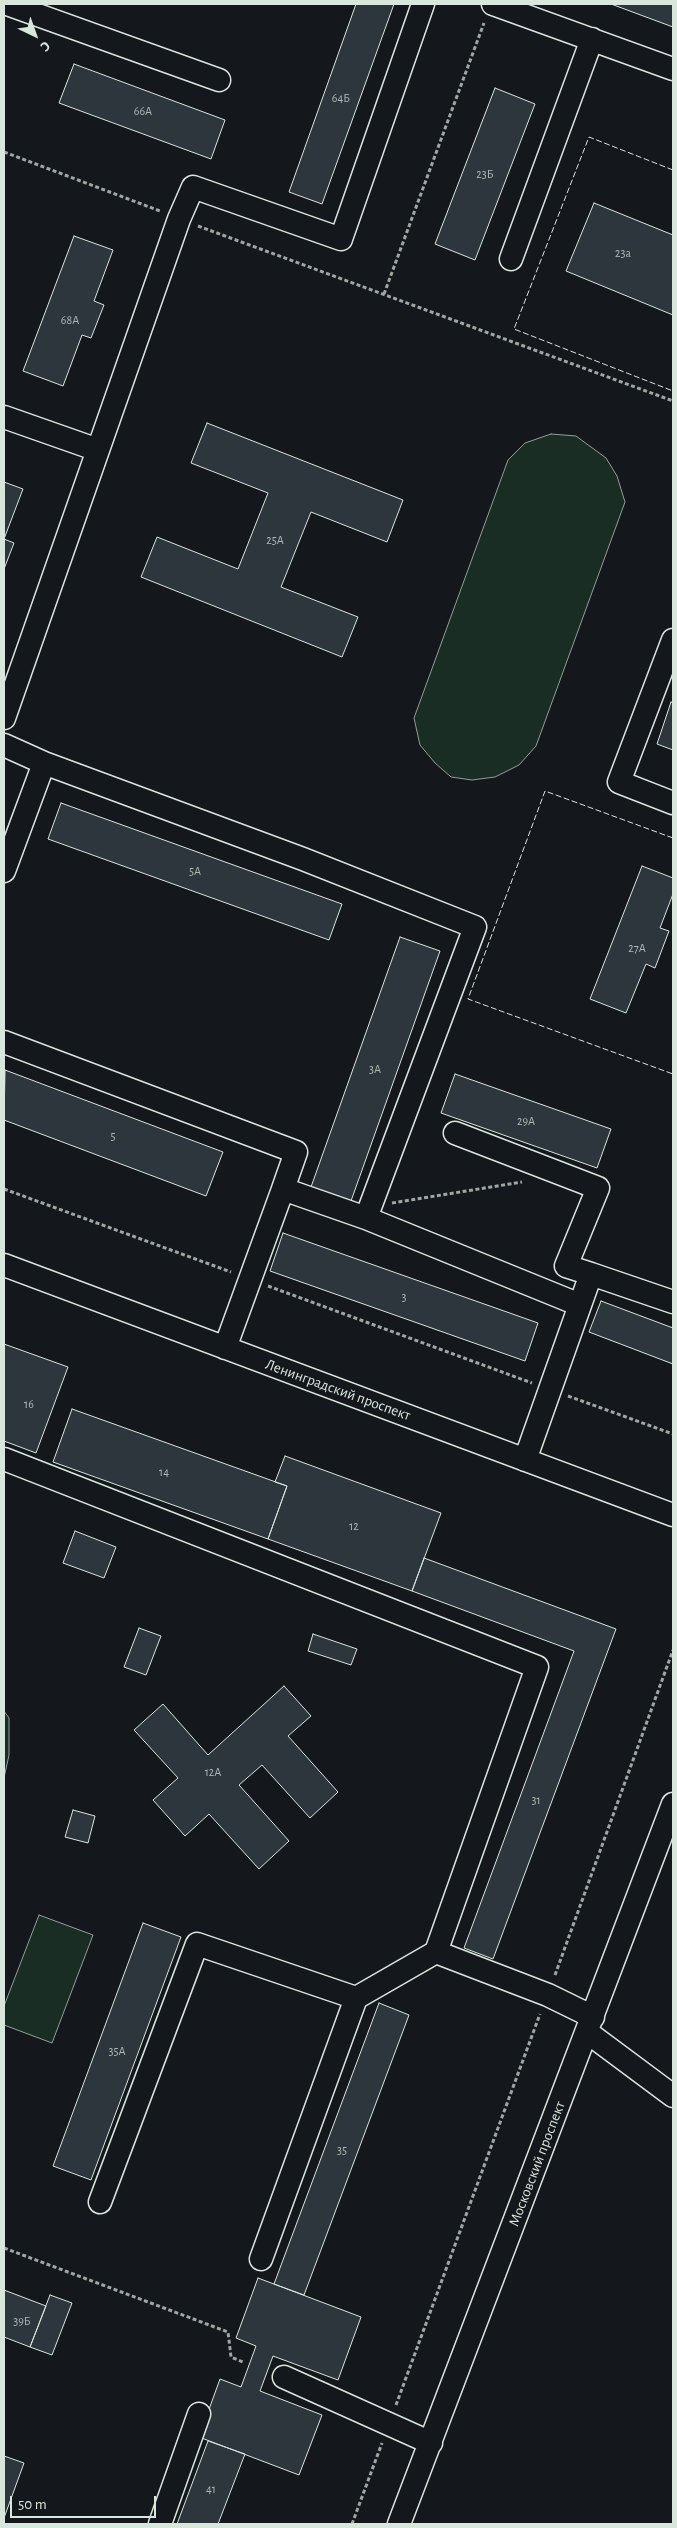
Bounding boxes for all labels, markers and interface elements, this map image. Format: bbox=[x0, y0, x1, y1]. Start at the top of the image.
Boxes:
north arrow bbox=[10, 10, 60, 60]
text: С bbox=[37, 38, 53, 54]
house number: 64Б bbox=[332, 91, 350, 105]
house number: 66А bbox=[134, 104, 152, 118]
house number: 23Б bbox=[476, 167, 494, 181]
house number: 23а bbox=[615, 246, 631, 260]
house number: 68А bbox=[61, 313, 79, 327]
house number: 25А bbox=[266, 533, 284, 547]
house number: 5А bbox=[189, 864, 201, 878]
house number: 27А bbox=[628, 941, 646, 955]
house number: 3А bbox=[369, 1062, 381, 1076]
house number: 29А bbox=[517, 1114, 535, 1128]
house number: 5 bbox=[110, 1129, 116, 1143]
house number: 3 bbox=[402, 1290, 406, 1304]
street label: Ленинградский проспект bbox=[263, 1355, 413, 1425]
house number: 16 bbox=[24, 1397, 34, 1411]
house number: 14 bbox=[159, 1465, 169, 1479]
house number: 12 bbox=[349, 1519, 359, 1533]
house number: 12А bbox=[205, 1765, 221, 1779]
house number: 31 bbox=[531, 1793, 541, 1807]
house number: 35А bbox=[108, 2044, 126, 2058]
street label: Московский проспект bbox=[505, 2099, 569, 2229]
house number: 35 bbox=[337, 2143, 347, 2157]
house number: 39Б bbox=[13, 2314, 31, 2328]
house number: 41 bbox=[206, 2482, 216, 2496]
scale bar bbox=[12, 2486, 159, 2518]
text: 50 m bbox=[18, 2497, 47, 2512]

